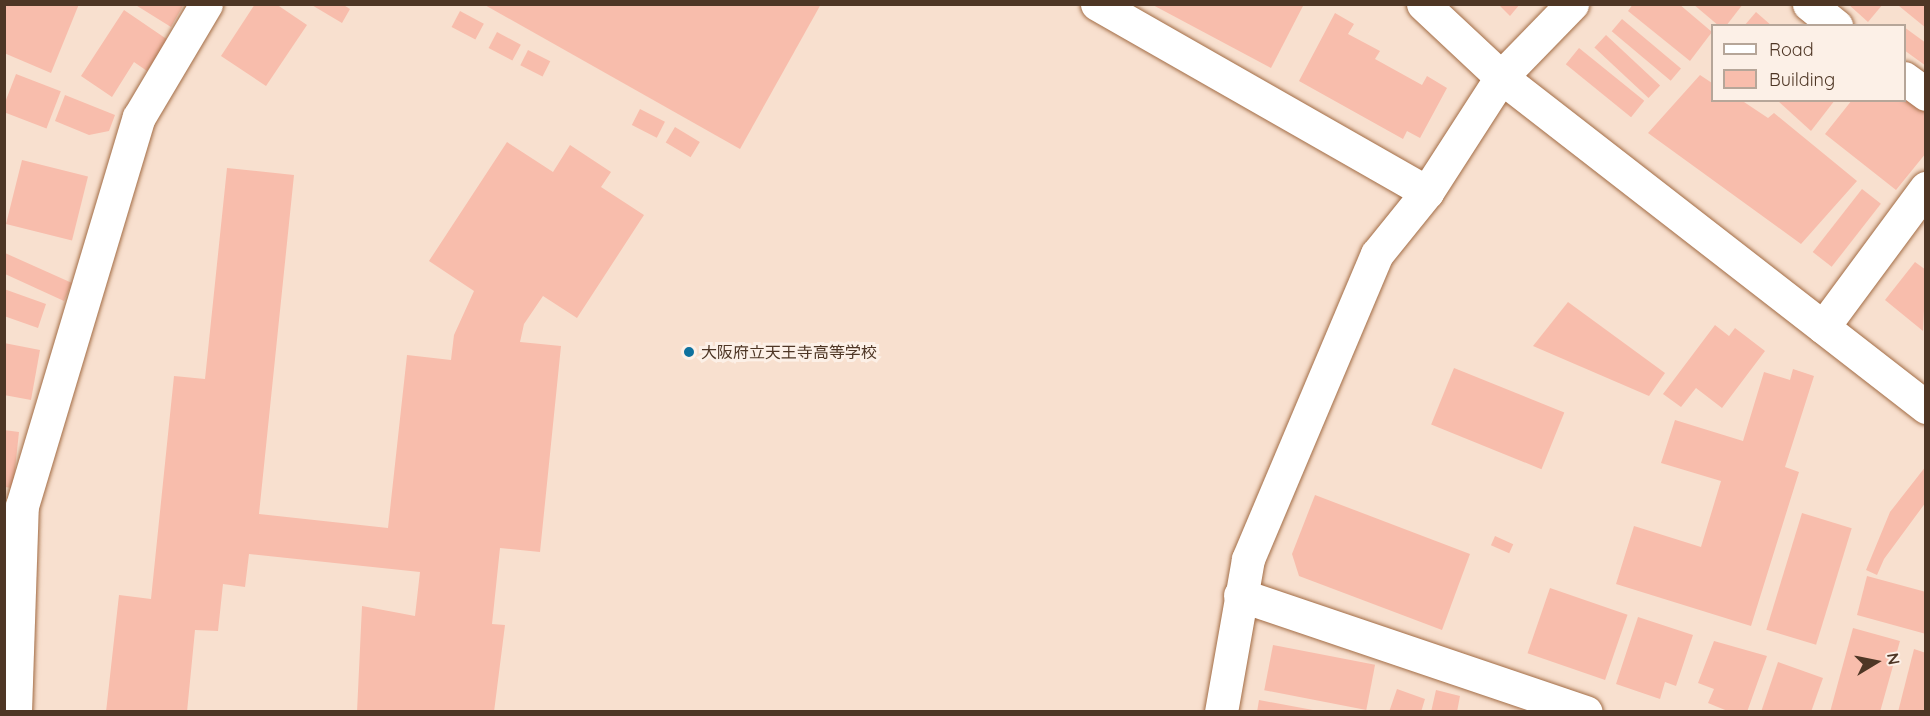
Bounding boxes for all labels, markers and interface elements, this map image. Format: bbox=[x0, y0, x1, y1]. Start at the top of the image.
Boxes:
legend bbox=[1711, 24, 1906, 102]
text: Road bbox=[1769, 38, 1814, 61]
text: Building bbox=[1769, 68, 1835, 91]
place label: 大阪府立天王寺高等学校 bbox=[701, 342, 877, 362]
marker: 大阪府立天王寺高等学校 bbox=[682, 345, 696, 359]
north arrow bbox=[1846, 632, 1906, 692]
text: N bbox=[1883, 651, 1905, 666]

